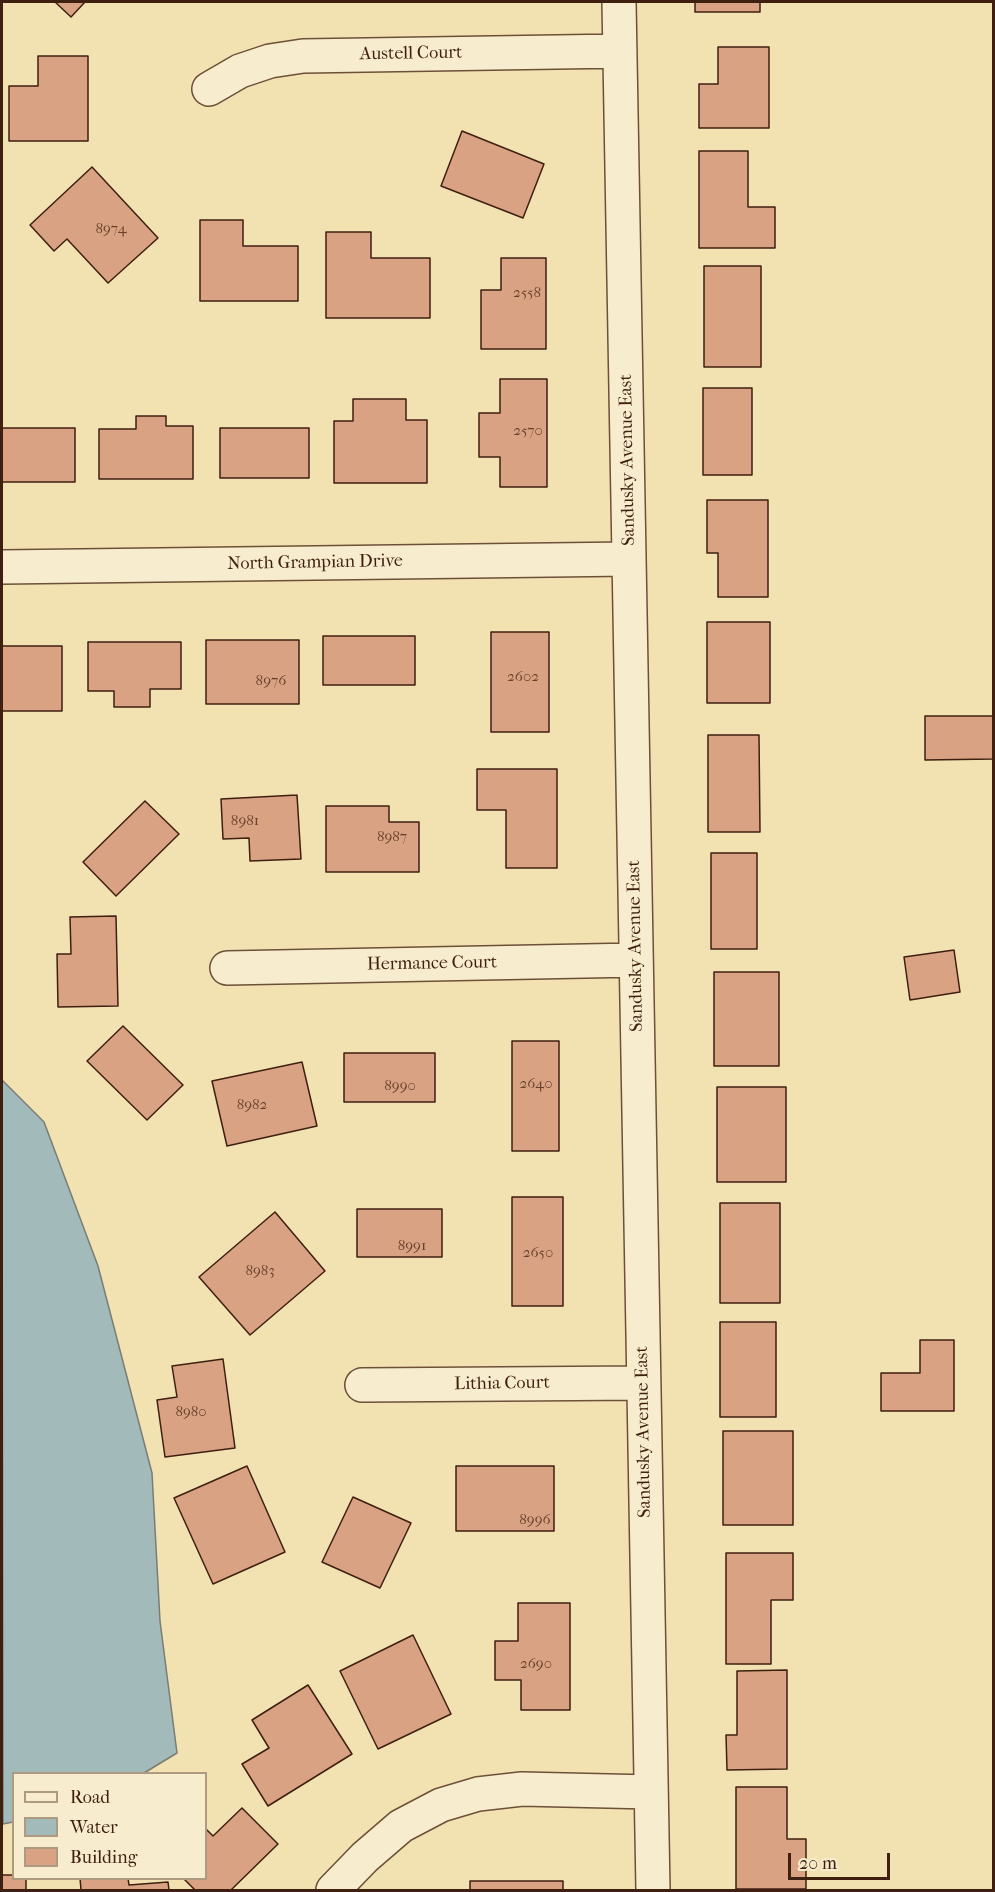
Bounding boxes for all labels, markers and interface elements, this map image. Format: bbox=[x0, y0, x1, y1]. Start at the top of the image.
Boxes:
street label: Austell Court bbox=[359, 42, 463, 66]
house number: 8974 bbox=[95, 220, 127, 238]
house number: 2558 bbox=[513, 284, 541, 302]
street label: Sandusky Avenue East bbox=[616, 374, 640, 546]
house number: 2570 bbox=[513, 422, 543, 440]
street label: North Grampian Drive bbox=[227, 551, 403, 575]
house number: 2602 bbox=[507, 668, 539, 686]
house number: 8976 bbox=[256, 672, 286, 690]
house number: 8981 bbox=[231, 812, 259, 830]
house number: 8987 bbox=[377, 828, 407, 846]
street label: Sandusky Avenue East bbox=[624, 860, 648, 1032]
street label: Hermance Court bbox=[367, 952, 497, 976]
house number: 2640 bbox=[520, 1075, 552, 1093]
house number: 8990 bbox=[384, 1077, 416, 1095]
house number: 8982 bbox=[237, 1096, 267, 1114]
house number: 8991 bbox=[398, 1237, 426, 1255]
house number: 2650 bbox=[523, 1244, 553, 1262]
house number: 8983 bbox=[245, 1262, 275, 1280]
street label: Sandusky Avenue East bbox=[632, 1346, 656, 1518]
street label: Lithia Court bbox=[454, 1372, 550, 1396]
house number: 8980 bbox=[175, 1403, 207, 1421]
house number: 8996 bbox=[519, 1511, 551, 1529]
house number: 2690 bbox=[520, 1655, 552, 1673]
legend bbox=[12, 1772, 207, 1880]
text: Road bbox=[70, 1787, 110, 1808]
text: Water bbox=[70, 1817, 118, 1838]
scale bar bbox=[791, 1841, 893, 1879]
text: Building bbox=[70, 1847, 137, 1868]
text: 20 m bbox=[799, 1853, 837, 1874]

